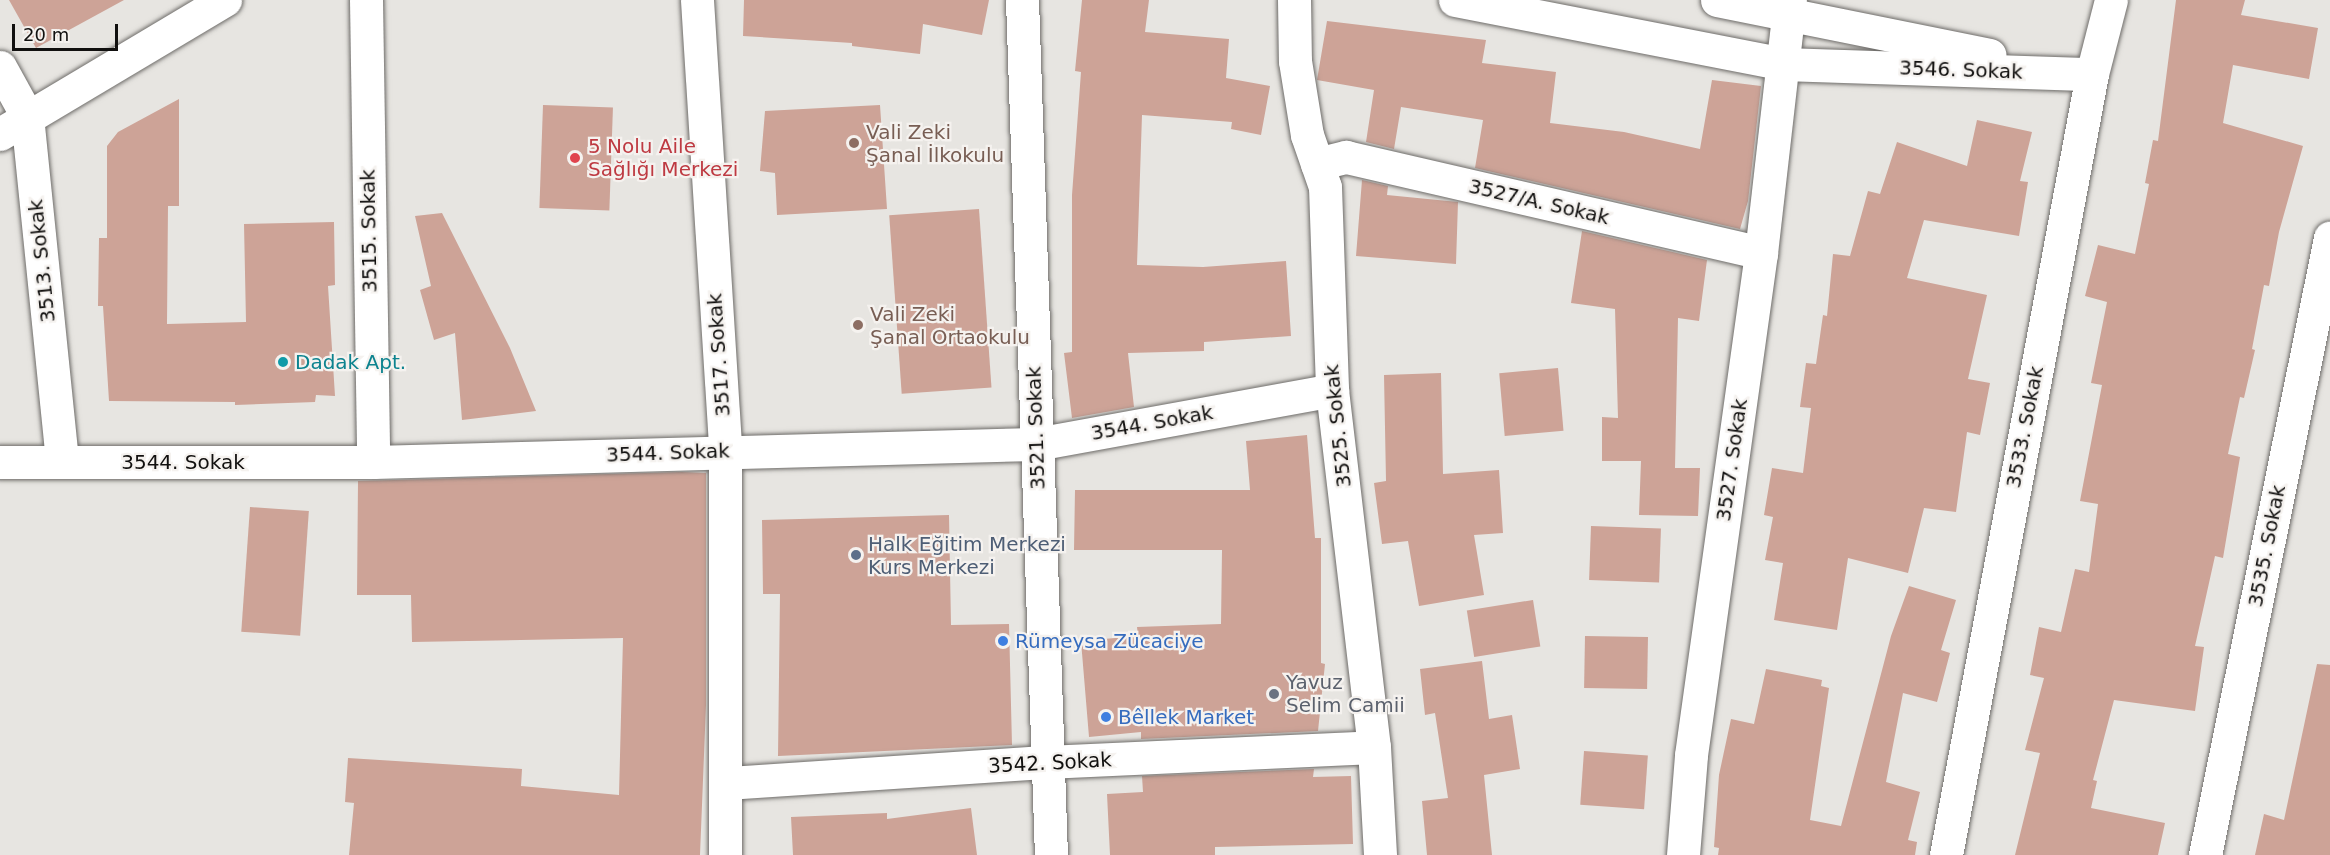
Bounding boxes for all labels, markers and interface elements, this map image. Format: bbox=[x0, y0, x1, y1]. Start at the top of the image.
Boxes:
scale bar bbox=[15, 12, 122, 50]
text: 20 m bbox=[23, 24, 69, 45]
street label: 3546. Sokak bbox=[1899, 56, 2023, 84]
place label: Vali Zeki Şanal İlkokulu bbox=[866, 120, 1004, 167]
place label: 5 Nolu Aile Sağlığı Merkezi bbox=[588, 134, 738, 181]
marker: Vali Zeki Şanal İlkokulu bbox=[847, 136, 861, 150]
marker: 5 Nolu Aile Sağlığı Merkezi bbox=[566, 149, 584, 167]
street label: 3515. Sokak bbox=[356, 169, 382, 293]
street label: 3527/A. Sokak bbox=[1466, 174, 1612, 230]
street label: 3513. Sokak bbox=[24, 198, 60, 324]
street label: 3517. Sokak bbox=[703, 293, 735, 417]
place label: Vali Zeki Şanal Ortaokulu bbox=[870, 302, 1030, 349]
marker: Vali Zeki Şanal Ortaokulu bbox=[851, 318, 865, 332]
place label: Dadak Apt. bbox=[295, 350, 406, 374]
marker: Dadak Apt. bbox=[276, 355, 290, 369]
street label: 3525. Sokak bbox=[1320, 363, 1356, 489]
street label: 3533. Sokak bbox=[2001, 364, 2049, 490]
street label: 3521. Sokak bbox=[1022, 366, 1050, 490]
street label: 3527. Sokak bbox=[1712, 397, 1752, 523]
street label: 3544. Sokak bbox=[1089, 400, 1215, 446]
street label: 3544. Sokak bbox=[606, 439, 730, 467]
street label: 3544. Sokak bbox=[121, 450, 245, 474]
street label: 3535. Sokak bbox=[2243, 483, 2291, 609]
place label: Halk Eğitim Merkezi Kurs Merkezi bbox=[868, 532, 1066, 579]
marker: Halk Eğitim Merkezi Kurs Merkezi bbox=[849, 548, 863, 562]
place label: Rümeysa Zücaciye bbox=[1015, 629, 1204, 653]
marker: Rümeysa Zücaciye bbox=[996, 634, 1010, 648]
place label: Yavuz Selim Camii bbox=[1286, 670, 1405, 717]
marker: Yavuz Selim Camii bbox=[1267, 687, 1281, 701]
place label: Bêllek Market bbox=[1118, 705, 1254, 729]
marker: Bêllek Market bbox=[1099, 710, 1113, 724]
street label: 3542. Sokak bbox=[988, 748, 1112, 778]

